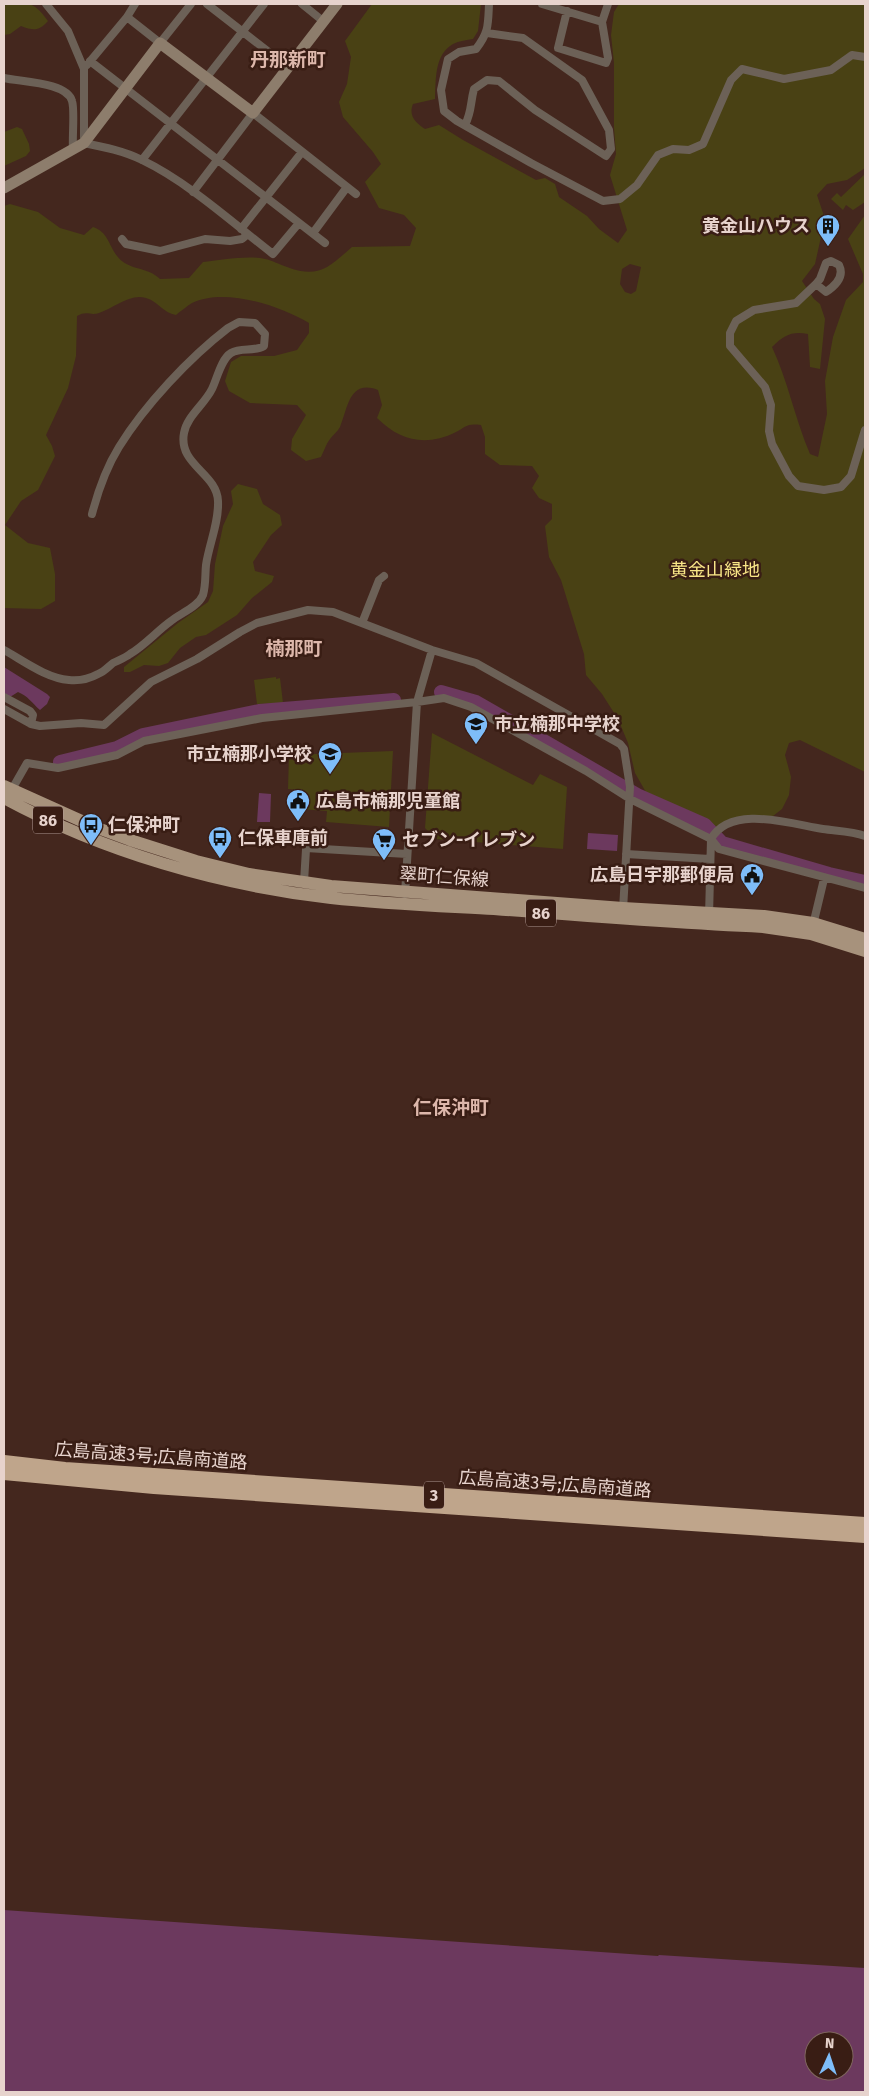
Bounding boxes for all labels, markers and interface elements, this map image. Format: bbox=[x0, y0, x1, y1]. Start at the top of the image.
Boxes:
district label: 丹那新町 bbox=[250, 48, 326, 71]
building icon: 黄金山ハウス bbox=[815, 213, 841, 247]
place label: 黄金山ハウス bbox=[702, 215, 810, 237]
park label: 黄金山緑地 bbox=[670, 559, 760, 581]
district label: 楠那町 bbox=[265, 637, 323, 660]
school or university icon: 市立楠那中学校 bbox=[463, 711, 489, 745]
place label: 市立楠那中学校 bbox=[494, 713, 620, 735]
school or university icon: 市立楠那小学校 bbox=[317, 741, 343, 775]
place label: 市立楠那小学校 bbox=[186, 743, 312, 765]
public building icon: 広島市楠那児童館 bbox=[285, 788, 311, 822]
place label: 広島市楠那児童館 bbox=[316, 790, 460, 812]
road number: 86 bbox=[33, 806, 63, 834]
bus stop icon: 仁保沖町 bbox=[78, 812, 104, 846]
place label: 仁保沖町 bbox=[108, 814, 180, 836]
bus stop icon: 仁保車庫前 bbox=[207, 825, 233, 859]
place label: 仁保車庫前 bbox=[238, 827, 328, 849]
supermarket icon: セブン-イレブン bbox=[371, 827, 397, 861]
place label: セブン-イレブン bbox=[402, 829, 535, 851]
public building icon: 広島日宇那郵便局 bbox=[739, 862, 765, 896]
street label: 翠町仁保線 bbox=[398, 863, 490, 891]
place label: 広島日宇那郵便局 bbox=[590, 864, 734, 886]
road number: 86 bbox=[526, 900, 556, 926]
district label: 仁保沖町 bbox=[413, 1096, 489, 1119]
street label: 広島高速3号;広島南道路 bbox=[54, 1438, 248, 1474]
street label: 広島高速3号;広島南道路 bbox=[458, 1466, 652, 1502]
road number: 3 bbox=[424, 1482, 444, 1508]
north arrow bbox=[804, 2031, 854, 2081]
text: N bbox=[825, 2035, 835, 2052]

